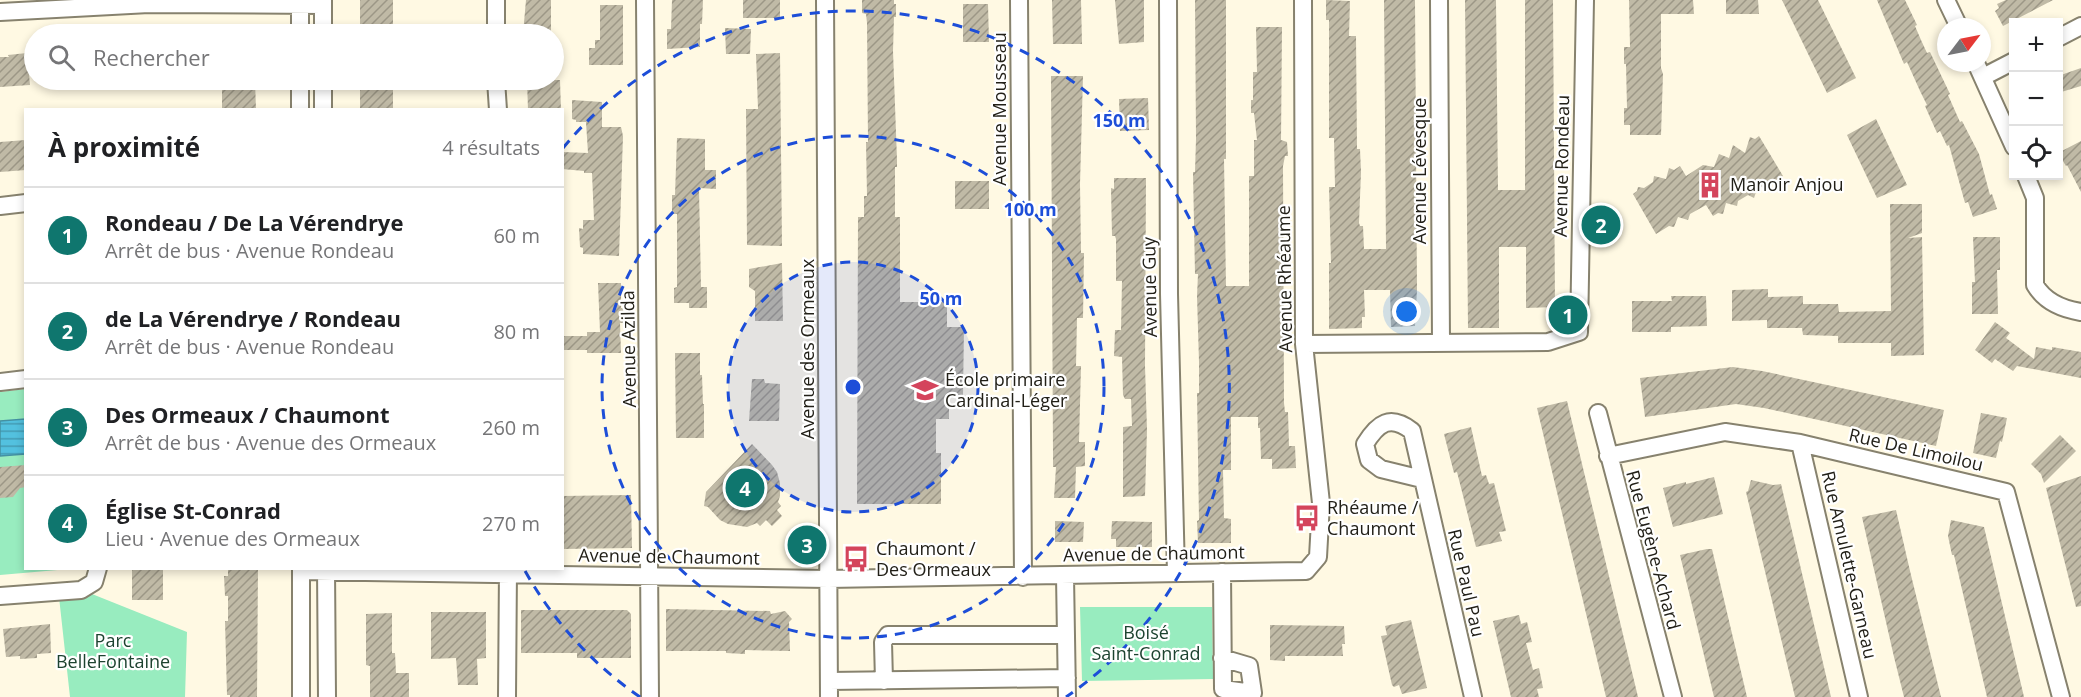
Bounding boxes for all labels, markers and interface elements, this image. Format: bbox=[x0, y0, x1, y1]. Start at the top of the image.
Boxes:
north arrow bbox=[1937, 18, 1991, 72]
map controls bbox=[2009, 18, 2063, 180]
button: + bbox=[2009, 18, 2063, 72]
search box bbox=[24, 24, 564, 90]
street label: Avenue Mousseau bbox=[987, 32, 1011, 186]
icon: search bbox=[45, 41, 78, 74]
text: Rechercher bbox=[93, 42, 210, 72]
button: − bbox=[2009, 72, 2063, 126]
street label: Avenue Rondeau bbox=[1548, 95, 1574, 237]
street label: Avenue Lévesque bbox=[1407, 98, 1431, 244]
text: 150 m bbox=[1092, 108, 1146, 132]
button: locate bbox=[2009, 126, 2063, 180]
text: À proximité bbox=[48, 129, 200, 165]
text: 4 résultats bbox=[442, 134, 540, 161]
building icon: Manoir Anjou bbox=[1695, 170, 1725, 200]
place label: Manoir Anjou bbox=[1730, 172, 1843, 196]
text: 100 m bbox=[1003, 197, 1057, 221]
pin: 2 bbox=[1582, 202, 1620, 248]
street label: Avenue Rhéaume bbox=[1271, 205, 1297, 353]
text: Rondeau / De La Vérendrye bbox=[105, 207, 403, 237]
text: 1 bbox=[62, 222, 73, 249]
text: 60 m bbox=[493, 222, 540, 249]
street label: Avenue Guy bbox=[1136, 236, 1162, 337]
text: Arrêt de bus · Avenue Rondeau bbox=[105, 237, 394, 264]
street label: Avenue des Ormeaux bbox=[795, 258, 819, 439]
text: 50 m bbox=[920, 286, 962, 310]
street label: Avenue Azilda bbox=[615, 290, 641, 408]
pin: 1 bbox=[1548, 292, 1588, 338]
your location bbox=[1392, 297, 1421, 326]
text: de La Vérendrye / Rondeau bbox=[105, 303, 401, 333]
text: 2 bbox=[62, 318, 73, 345]
text: 80 m bbox=[493, 318, 540, 345]
text: Arrêt de bus · Avenue Rondeau bbox=[105, 333, 394, 360]
place label: École primaire Cardinal-Léger bbox=[945, 367, 1068, 412]
school or university icon: École primaire Cardinal-Léger bbox=[910, 375, 940, 405]
centre of rings bbox=[843, 377, 863, 397]
text: Des Ormeaux / Chaumont bbox=[105, 399, 389, 429]
text: 3 bbox=[62, 414, 73, 441]
text: 260 m bbox=[482, 414, 540, 441]
street label: Rue De Limoilou bbox=[1847, 422, 1986, 476]
text: Arrêt de bus · Avenue des Ormeaux bbox=[105, 429, 436, 456]
pin: 4 bbox=[726, 466, 764, 510]
street label: Rue Eugène-Achard bbox=[1621, 467, 1687, 632]
street label: Rue Amulette-Garneau bbox=[1817, 469, 1883, 661]
text: Église St-Conrad bbox=[105, 495, 281, 525]
place label: Rhéaume / Chaumont bbox=[1327, 495, 1419, 540]
bus stop icon: Rhéaume / Chaumont bbox=[1292, 503, 1322, 533]
text: 4 bbox=[62, 510, 73, 537]
text: 270 m bbox=[482, 510, 540, 537]
pin: 3 bbox=[788, 522, 826, 568]
text: Lieu · Avenue des Ormeaux bbox=[105, 525, 360, 552]
street label: Rue Paul Pau bbox=[1443, 527, 1491, 639]
place label: Chaumont / Des Ormeaux bbox=[876, 536, 992, 581]
street label: Avenue de Chaumont bbox=[1063, 539, 1245, 567]
street label: Avenue de Chaumont bbox=[578, 542, 760, 570]
bus stop icon: Chaumont / Des Ormeaux bbox=[841, 544, 871, 574]
park label: Boisé Saint-Conrad bbox=[1091, 620, 1201, 665]
park label: Parc BelleFontaine bbox=[56, 628, 170, 673]

